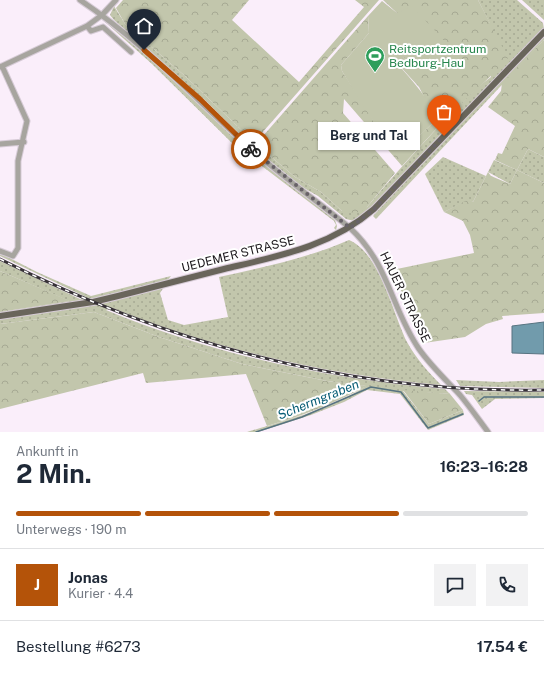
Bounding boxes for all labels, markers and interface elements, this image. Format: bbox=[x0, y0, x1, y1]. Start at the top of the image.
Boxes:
pin bbox=[127, 9, 161, 50]
icon: home bbox=[133, 15, 155, 37]
place label: Reitsportzentrum Bedburg-Hau bbox=[389, 42, 486, 70]
sports icon: Reitsportzentrum Bedburg-Hau bbox=[364, 45, 386, 73]
pin bbox=[427, 95, 461, 136]
icon: bag bbox=[433, 101, 455, 123]
callout: Berg und Tal bbox=[318, 122, 420, 150]
text: Berg und Tal bbox=[330, 128, 408, 143]
courier bbox=[231, 129, 271, 169]
icon: bike bbox=[240, 138, 262, 160]
street label: UEDEMER STRASSE bbox=[180, 233, 296, 275]
street label: HAUER STRASSE bbox=[377, 249, 433, 345]
water label: Schermgraben bbox=[275, 376, 361, 423]
text: Ankunft in bbox=[16, 444, 79, 459]
text: 2 Min. bbox=[16, 458, 92, 489]
text: 16:23–16:28 bbox=[440, 458, 528, 475]
text: Unterwegs · 190 m bbox=[16, 522, 126, 537]
button: chat bbox=[434, 564, 476, 606]
button: phone bbox=[486, 564, 528, 606]
text: Jonas bbox=[68, 569, 108, 586]
text: J bbox=[34, 576, 40, 593]
text: Kurier · 4.4 bbox=[68, 586, 133, 601]
text: Bestellung #6273 bbox=[16, 638, 141, 655]
text: 17.54 € bbox=[477, 638, 528, 655]

